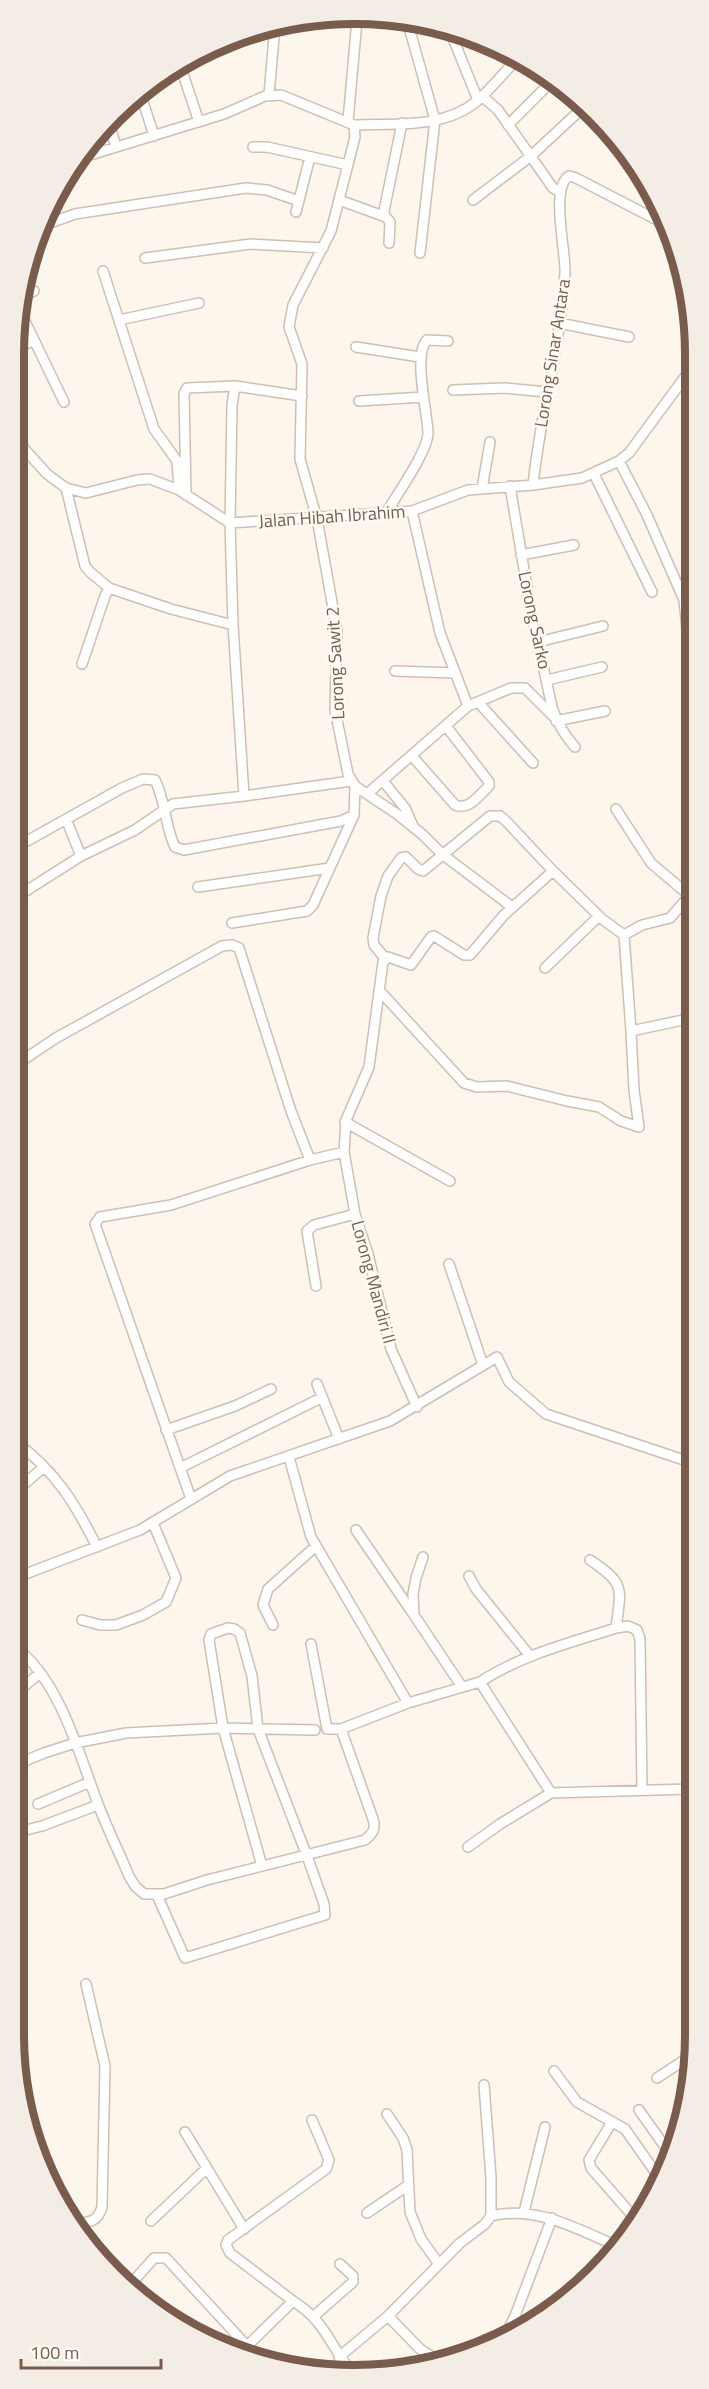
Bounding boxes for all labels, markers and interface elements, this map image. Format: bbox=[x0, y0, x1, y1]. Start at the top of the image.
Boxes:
street label: Lorong Sinar Antara bbox=[527, 277, 577, 429]
street label: Jalan Hibah Ibrahim bbox=[258, 497, 406, 535]
street label: Lorong Sarko bbox=[511, 569, 559, 671]
street label: Lorong Sawit 2 bbox=[319, 606, 351, 720]
street label: Lorong Mandiri II bbox=[345, 1217, 403, 1347]
scale bar bbox=[21, 2332, 160, 2370]
text: 100 m bbox=[30, 2339, 79, 2366]

